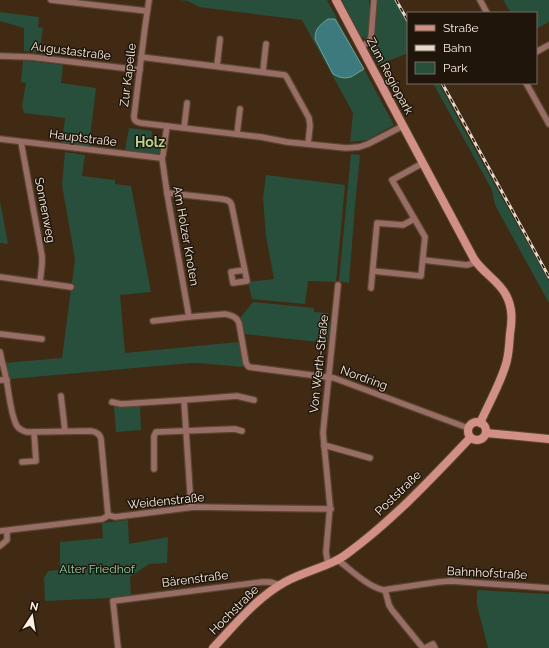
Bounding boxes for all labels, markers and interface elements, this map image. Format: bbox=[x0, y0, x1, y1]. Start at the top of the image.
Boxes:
legend bbox=[407, 12, 537, 84]
text: Straße bbox=[443, 21, 479, 35]
street label: Zum Regiopark bbox=[364, 35, 416, 117]
street label: Augustastraße bbox=[30, 39, 112, 63]
text: Bahn bbox=[443, 41, 472, 55]
street label: Zur Kapelle bbox=[117, 42, 139, 108]
text: Park bbox=[443, 61, 468, 75]
street label: Hauptstraße bbox=[48, 127, 118, 149]
district label: Holz bbox=[135, 134, 165, 150]
street label: Sonnenweg bbox=[32, 176, 58, 244]
street label: Am Holzer Knoten bbox=[170, 185, 202, 287]
street label: Von Werth-Straße bbox=[307, 314, 331, 414]
street label: Nordring bbox=[339, 363, 389, 393]
street label: Poststraße bbox=[372, 468, 424, 518]
street label: Weidenstraße bbox=[127, 490, 205, 512]
park label: Alter Friedhof bbox=[59, 562, 136, 576]
street label: Bahnhofstraße bbox=[446, 564, 528, 582]
street label: Bärenstraße bbox=[161, 568, 229, 590]
street label: Hochstraße bbox=[207, 583, 261, 637]
north arrow bbox=[12, 596, 52, 636]
text: N bbox=[29, 599, 39, 614]

